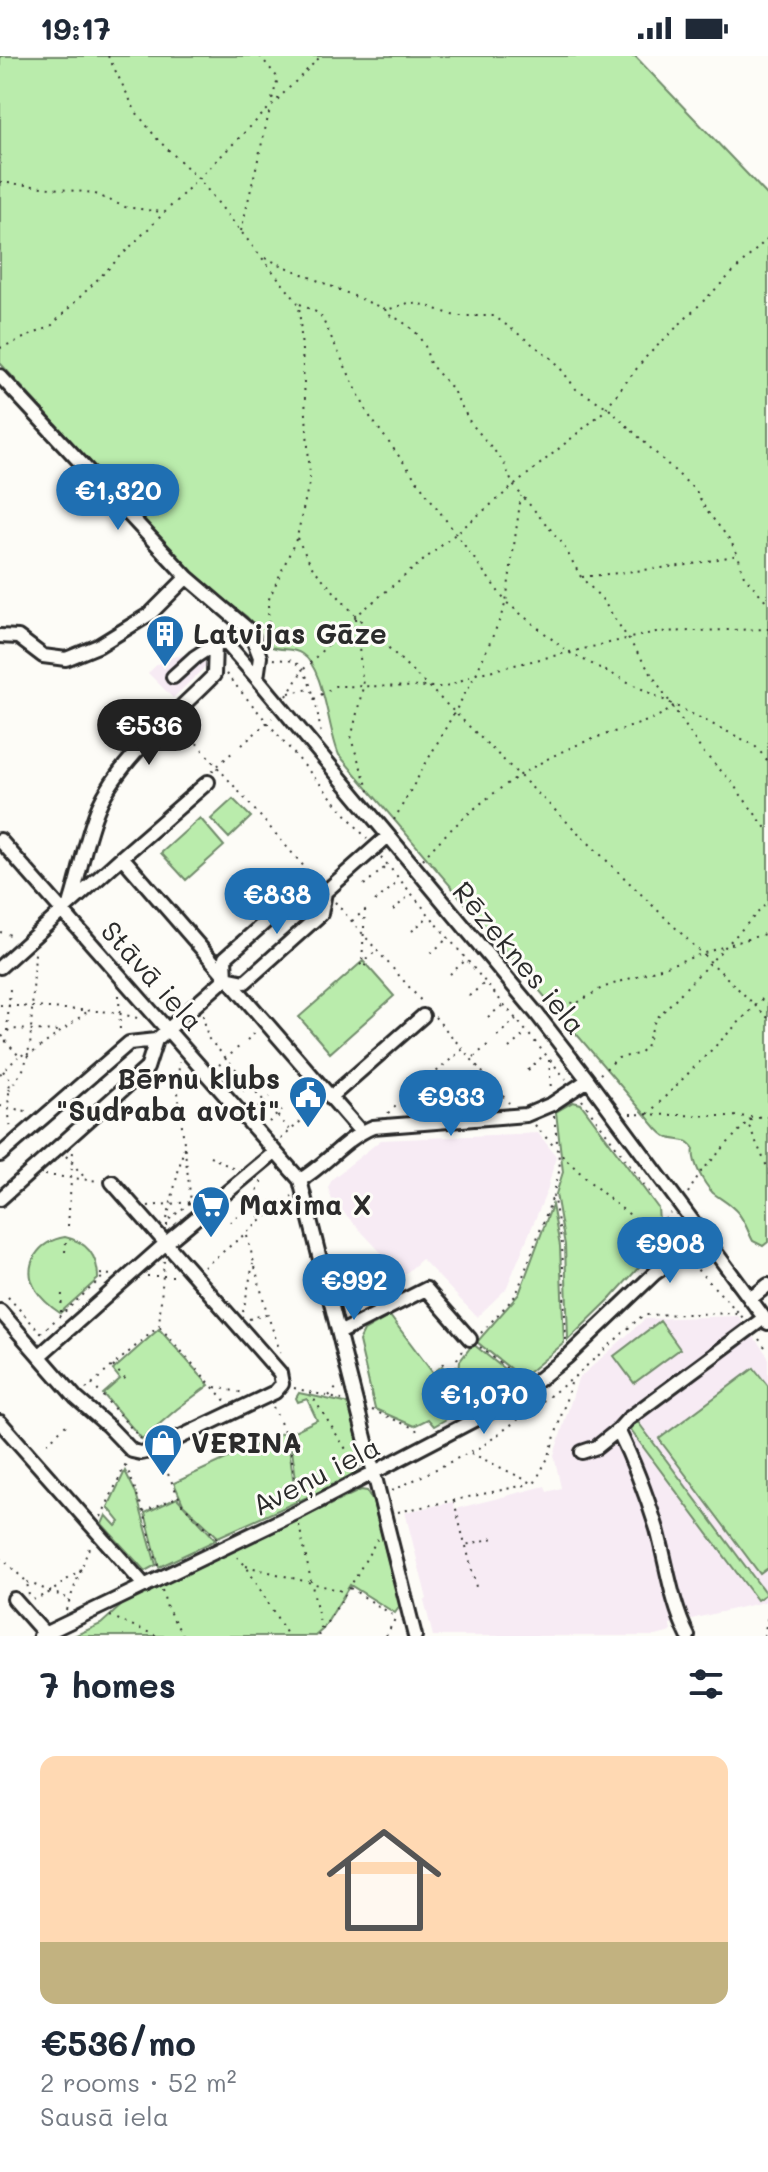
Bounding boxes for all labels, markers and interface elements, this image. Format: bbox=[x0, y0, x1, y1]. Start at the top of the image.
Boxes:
text: 19:17 bbox=[40, 8, 111, 48]
pin: €1,320 bbox=[53, 464, 183, 532]
text: €1,320 bbox=[74, 473, 162, 507]
building icon: Latvijas Gāze bbox=[144, 613, 186, 668]
place label: Latvijas Gāze bbox=[193, 615, 387, 651]
pin: €536 bbox=[102, 699, 196, 767]
text: €536 bbox=[115, 708, 183, 742]
pin: €838 bbox=[230, 868, 324, 936]
street label: Rēzeknes iela bbox=[445, 873, 594, 1041]
text: €838 bbox=[243, 877, 311, 911]
street label: Stāvā iela bbox=[94, 913, 212, 1038]
place label: Bērnu klubs "Sudraba avoti" bbox=[56, 1060, 280, 1128]
pin: €933 bbox=[404, 1070, 498, 1138]
public building icon: Bērnu klubs "Sudraba avoti" bbox=[287, 1074, 329, 1129]
text: €933 bbox=[417, 1079, 485, 1113]
supermarket icon: Maxima X bbox=[190, 1184, 232, 1239]
place label: Maxima X bbox=[239, 1186, 372, 1222]
pin: €908 bbox=[623, 1217, 717, 1285]
text: €908 bbox=[635, 1226, 705, 1260]
pin: €992 bbox=[307, 1254, 401, 1322]
text: €992 bbox=[321, 1263, 387, 1297]
pin: €1,070 bbox=[419, 1368, 549, 1436]
text: €1,070 bbox=[440, 1377, 528, 1411]
shop icon: VERINA bbox=[142, 1422, 184, 1477]
place label: VERINA bbox=[191, 1424, 302, 1460]
street label: Aveņu iela bbox=[245, 1428, 386, 1524]
text: 7 homes bbox=[40, 1662, 176, 1707]
icon: filters bbox=[684, 1662, 728, 1706]
icon: home bbox=[312, 1808, 456, 1952]
text: €536/mo bbox=[40, 2020, 196, 2065]
text: 2 rooms · 52 m² bbox=[40, 2065, 237, 2099]
text: Sausā iela bbox=[40, 2099, 169, 2133]

